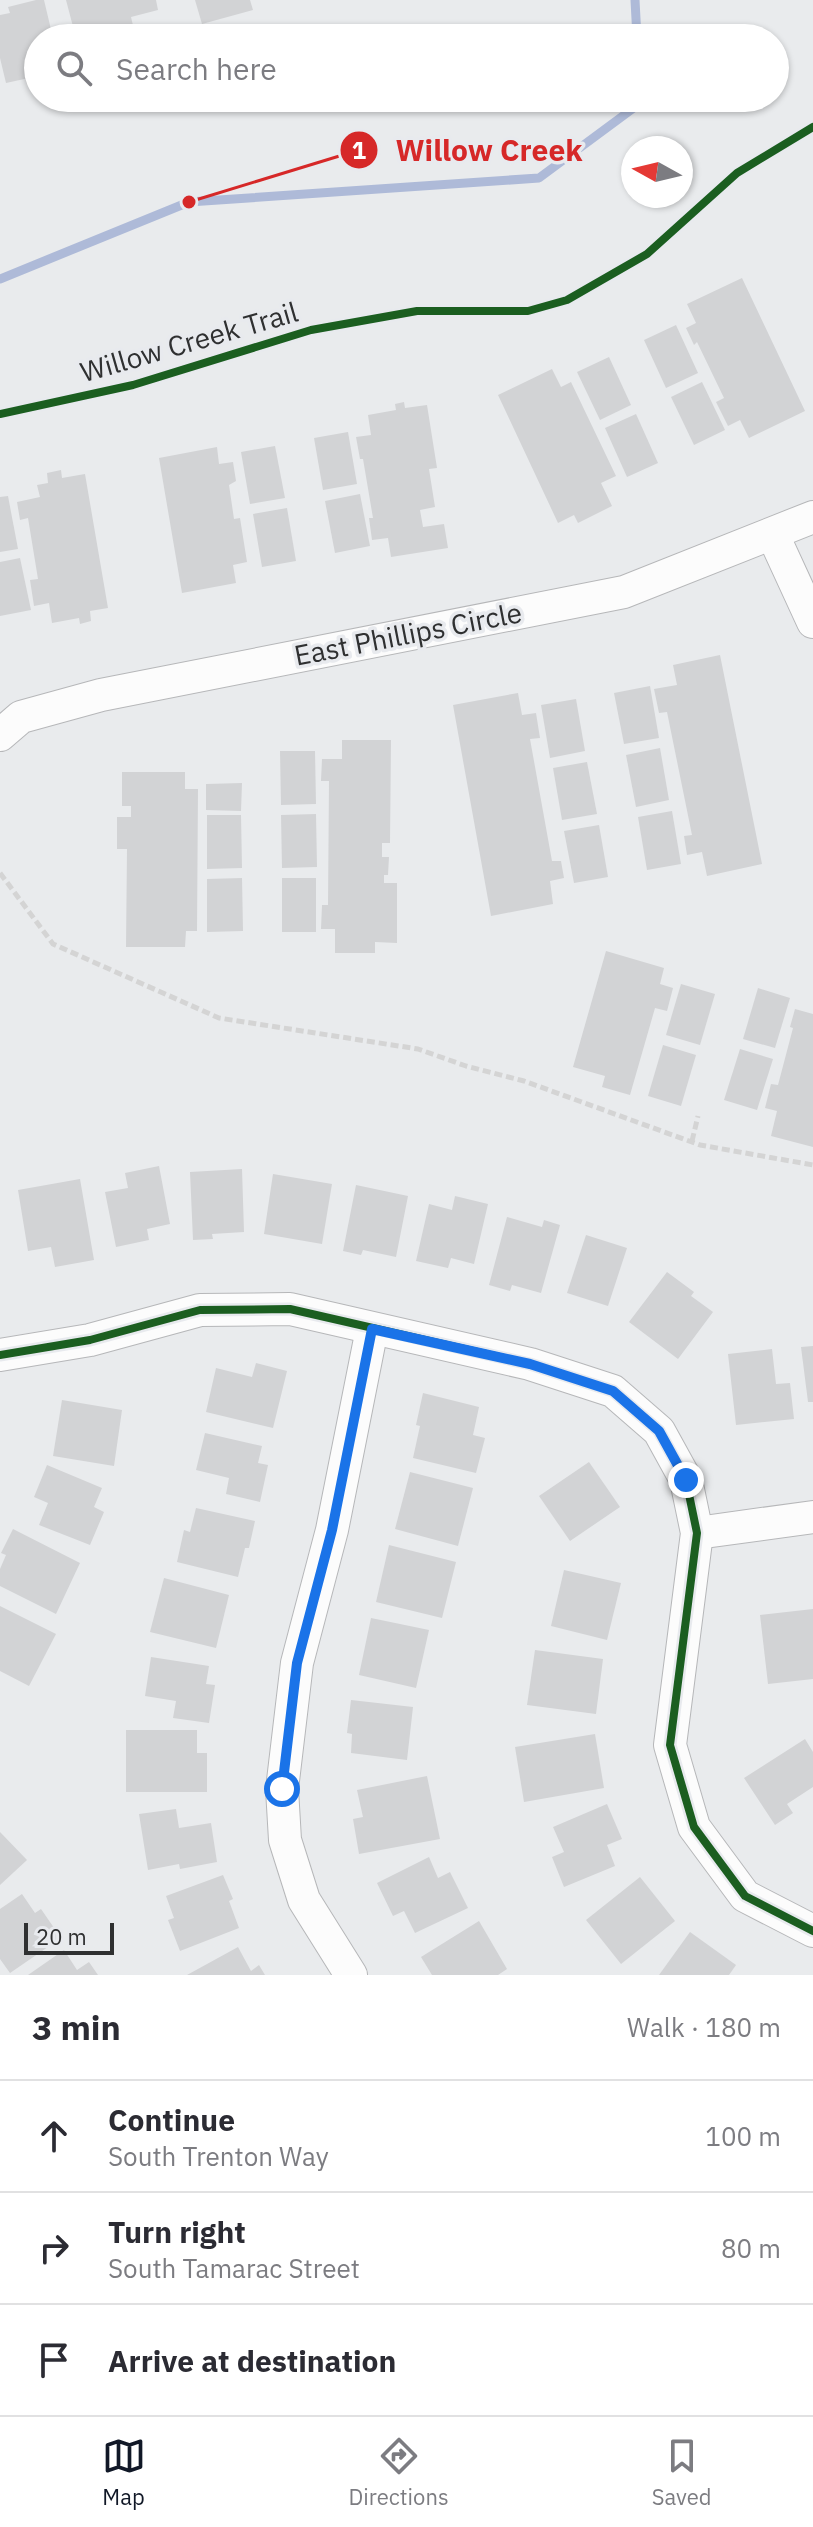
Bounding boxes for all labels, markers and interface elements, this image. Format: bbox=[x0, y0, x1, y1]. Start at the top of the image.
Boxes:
search box bbox=[24, 24, 789, 112]
icon: search bbox=[52, 46, 96, 90]
text: Search here bbox=[116, 49, 277, 88]
callout: Willow Creek bbox=[339, 123, 598, 177]
text: Willow Creek bbox=[395, 130, 583, 169]
text: 1 bbox=[352, 134, 366, 166]
north arrow bbox=[621, 136, 693, 208]
street label: Willow Creek Trail bbox=[76, 293, 302, 390]
street label: East Phillips Circle bbox=[291, 593, 525, 674]
route end bbox=[668, 1462, 704, 1498]
route start bbox=[264, 1771, 300, 1807]
scale bar bbox=[24, 1919, 114, 1955]
text: 20 m bbox=[36, 1922, 87, 1951]
text: 3 min bbox=[32, 2005, 121, 2049]
text: Walk · 180 m bbox=[627, 2010, 781, 2044]
text: Continue bbox=[108, 2100, 235, 2139]
icon: ahead bbox=[32, 2114, 76, 2158]
text: 100 m bbox=[705, 2119, 781, 2153]
text: South Trenton Way bbox=[108, 2139, 329, 2173]
text: Turn right bbox=[108, 2212, 246, 2251]
icon: right bbox=[32, 2226, 76, 2270]
text: 80 m bbox=[721, 2231, 781, 2265]
text: South Tamarac Street bbox=[108, 2251, 360, 2285]
icon: arrive bbox=[32, 2338, 76, 2382]
text: Arrive at destination bbox=[108, 2341, 396, 2380]
tab: Map bbox=[102, 2434, 146, 2511]
tab: Directions bbox=[349, 2434, 449, 2511]
tab: Saved bbox=[652, 2434, 711, 2511]

